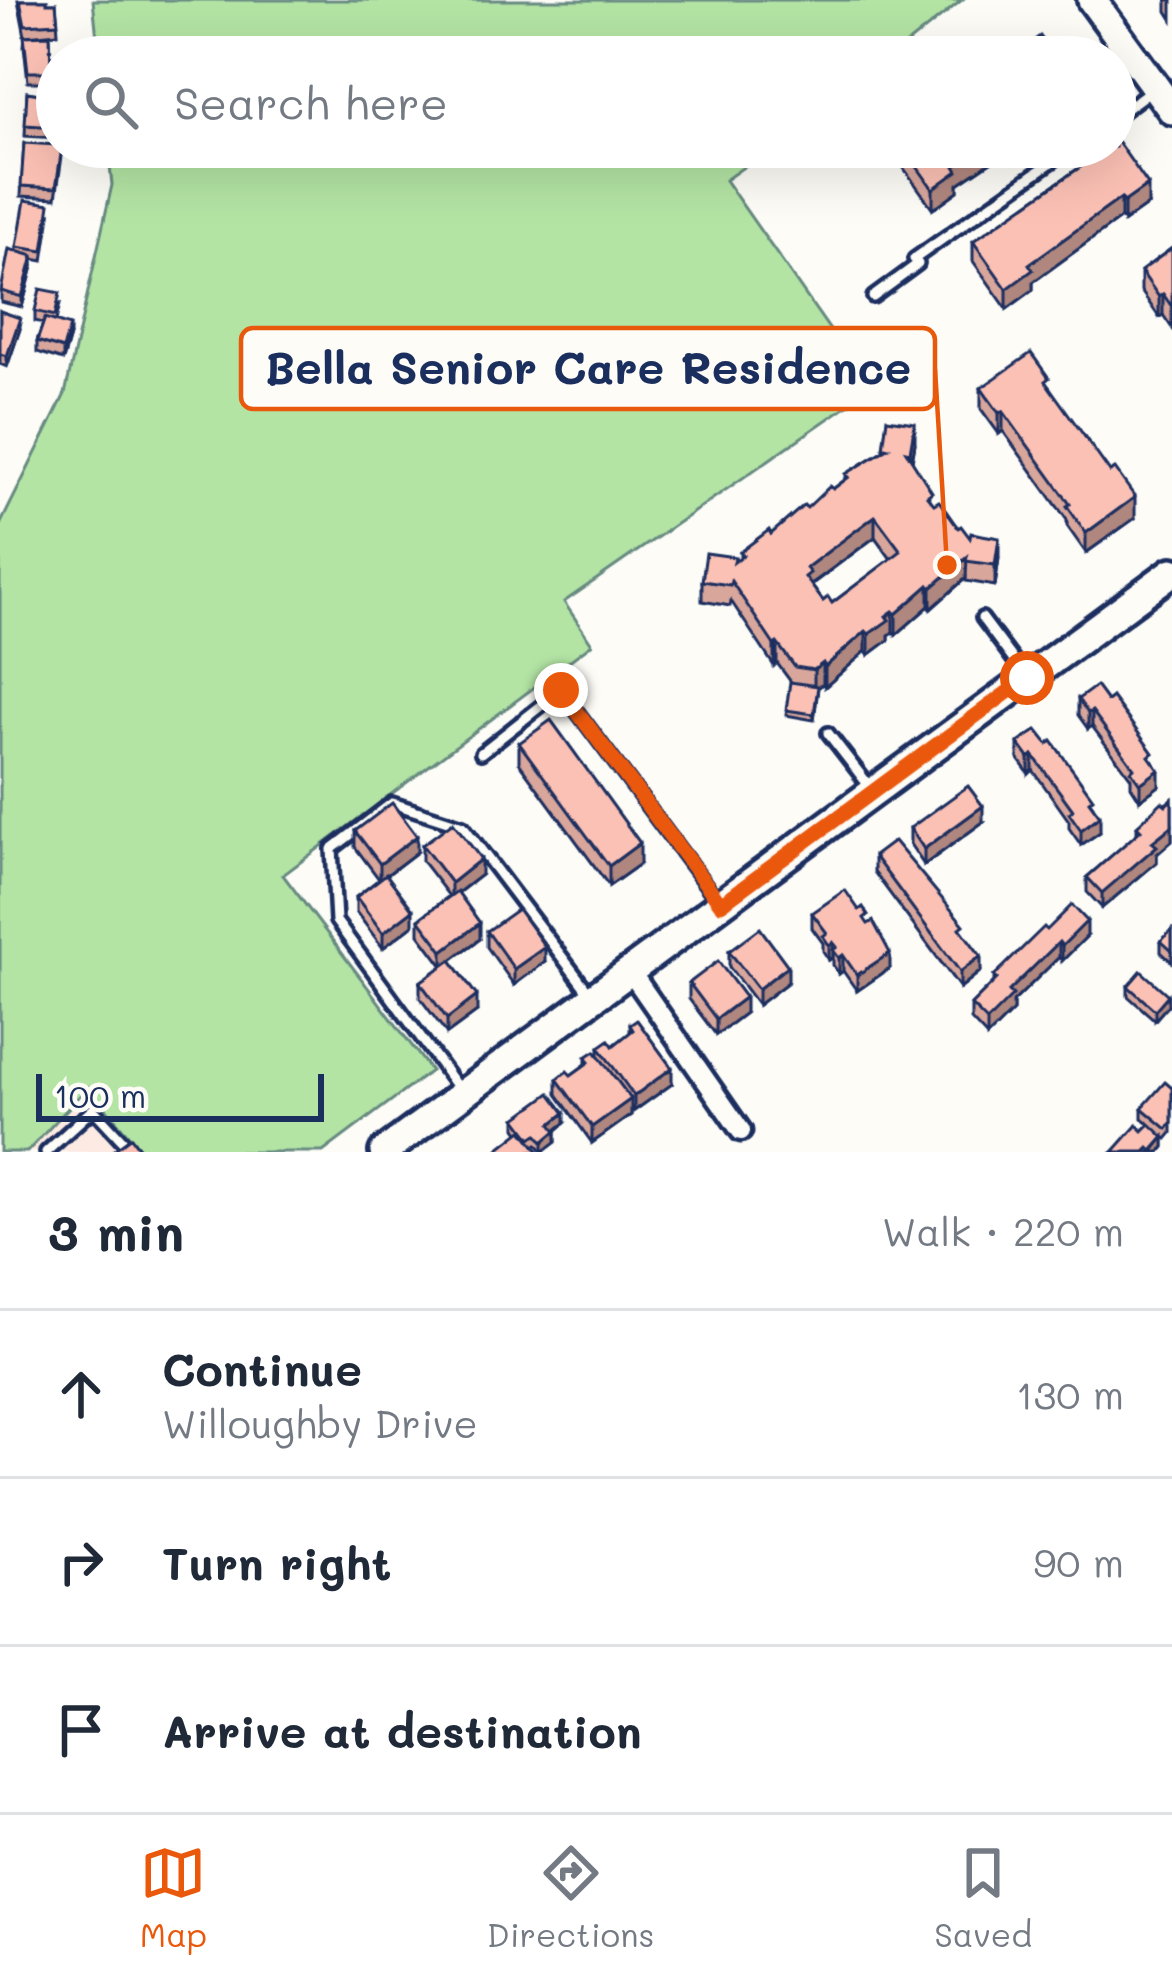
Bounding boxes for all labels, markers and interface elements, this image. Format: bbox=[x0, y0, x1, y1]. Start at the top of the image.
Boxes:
search box bbox=[36, 36, 1136, 168]
icon: search bbox=[78, 69, 144, 135]
text: Search here bbox=[174, 73, 448, 131]
callout: Bella Senior Care Residence bbox=[241, 328, 935, 409]
text: Bella Senior Care Residence bbox=[265, 337, 911, 395]
route start bbox=[1000, 651, 1054, 705]
route end bbox=[534, 663, 588, 717]
scale bar bbox=[36, 1068, 324, 1121]
text: 100 m bbox=[54, 1073, 146, 1116]
text: 3 min bbox=[48, 1197, 184, 1264]
text: Walk · 220 m bbox=[882, 1205, 1124, 1256]
text: Continue bbox=[162, 1339, 362, 1397]
icon: ahead bbox=[48, 1361, 114, 1427]
text: 130 m bbox=[1016, 1368, 1124, 1419]
text: Willoughby Drive bbox=[162, 1397, 478, 1448]
icon: right bbox=[48, 1529, 114, 1595]
text: Turn right bbox=[162, 1533, 391, 1591]
text: 90 m bbox=[1033, 1536, 1124, 1587]
icon: arrive bbox=[48, 1697, 114, 1763]
text: Arrive at destination bbox=[162, 1701, 642, 1759]
tab: Map bbox=[140, 1840, 207, 1955]
tab: Directions bbox=[487, 1840, 654, 1955]
tab: Saved bbox=[934, 1840, 1032, 1955]

